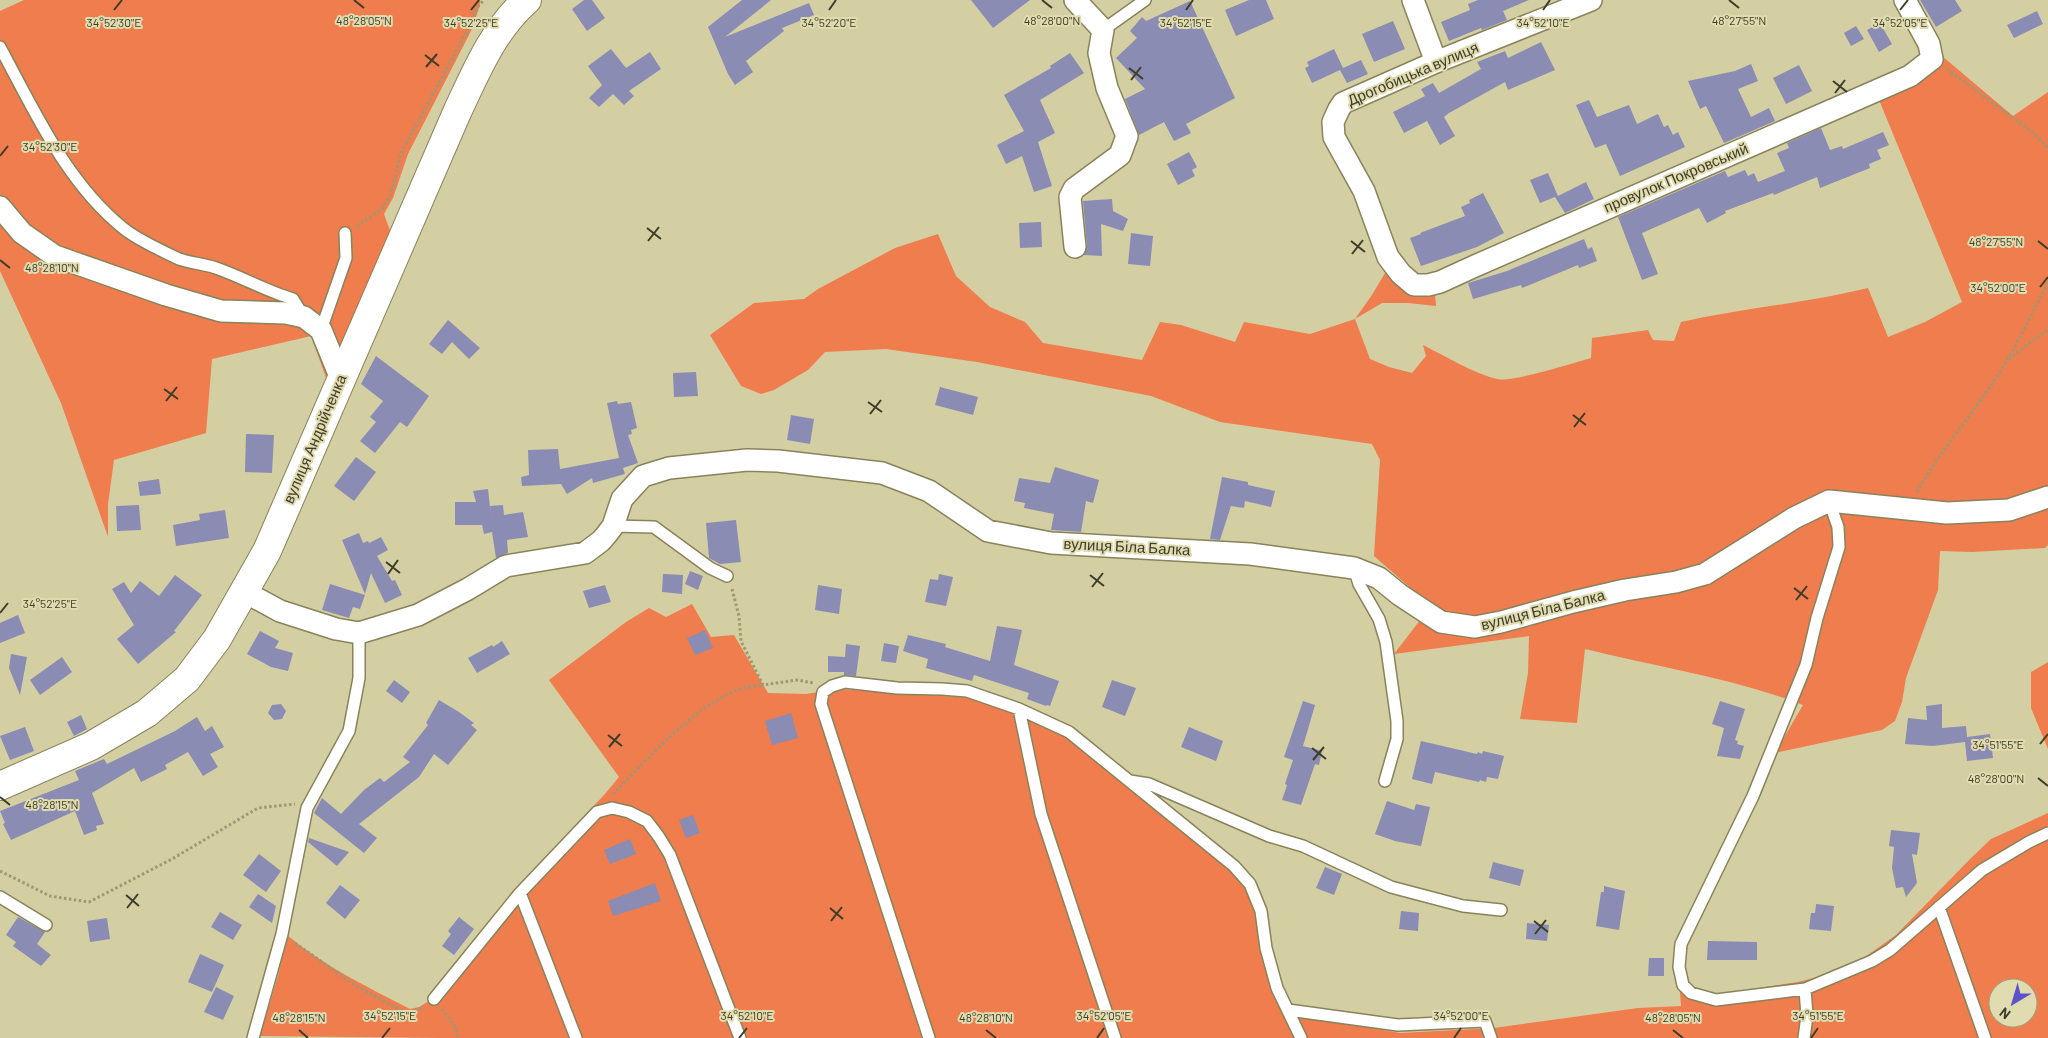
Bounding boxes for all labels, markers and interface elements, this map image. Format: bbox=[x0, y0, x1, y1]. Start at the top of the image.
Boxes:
text: 48°28'05"N bbox=[336, 13, 392, 27]
text: 48°28'00"N bbox=[1024, 13, 1080, 27]
text: 48°27'55"N bbox=[1712, 13, 1766, 27]
text: 34°52'30"E bbox=[87, 15, 141, 29]
text: 34°52'25"E bbox=[444, 15, 498, 29]
text: 34°52'20"E bbox=[801, 15, 857, 29]
text: 34°52'15"E bbox=[1160, 15, 1212, 29]
text: 34°52'10"E bbox=[1517, 15, 1569, 29]
text: 34°52'05"E bbox=[1873, 15, 1927, 29]
street label: Дрогобицька вулиця bbox=[1344, 37, 1481, 109]
street label: провулок Покровський bbox=[1601, 138, 1751, 216]
text: 34°52'30"E bbox=[23, 139, 77, 153]
text: 48°27'55"N bbox=[1969, 234, 2023, 248]
text: 48°28'10"N bbox=[25, 260, 79, 274]
text: 34°52'00"E bbox=[1970, 280, 2026, 294]
street label: вулиця Андрійченка bbox=[279, 371, 350, 506]
street label: вулиця Біла Балка bbox=[1063, 534, 1192, 558]
street label: вулиця Біла Балка bbox=[1479, 585, 1607, 633]
text: 34°52'25"E bbox=[23, 596, 77, 610]
text: 34°51'55"E bbox=[1972, 737, 2024, 751]
text: 48°28'00"N bbox=[1968, 771, 2024, 785]
text: 48°28'15"N bbox=[25, 797, 79, 811]
north arrow bbox=[1988, 978, 2038, 1028]
text: N bbox=[1996, 1004, 2014, 1023]
text: 34°52'15"E bbox=[364, 1008, 416, 1022]
text: 34°52'10"E bbox=[721, 1008, 773, 1022]
text: 34°52'05"E bbox=[1077, 1008, 1131, 1022]
text: 34°52'00"E bbox=[1433, 1008, 1489, 1022]
text: 34°51'55"E bbox=[1792, 1008, 1844, 1022]
text: 48°28'15"N bbox=[272, 1010, 326, 1024]
text: 48°28'10"N bbox=[959, 1010, 1013, 1024]
text: 48°28'05"N bbox=[1645, 1010, 1701, 1024]

